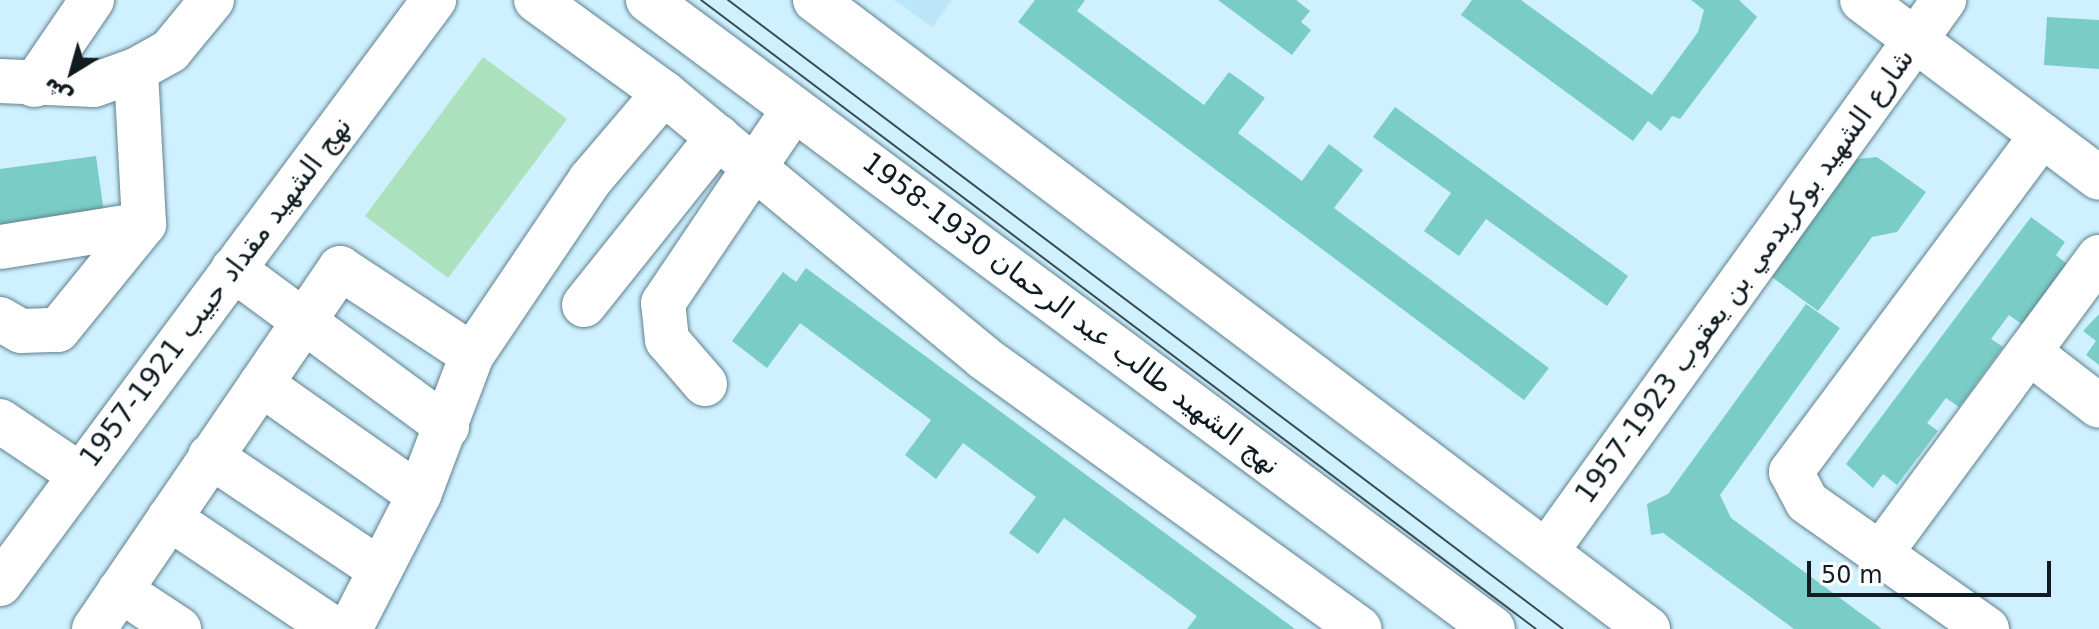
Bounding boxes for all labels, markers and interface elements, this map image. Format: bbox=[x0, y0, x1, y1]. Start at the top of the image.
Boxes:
north arrow bbox=[32, 32, 112, 112]
street label: شارع الشهيد بوكريدمي بن يعقوب 1923-1957 bbox=[1569, 42, 1921, 510]
text: ش bbox=[38, 72, 77, 111]
street label: نهج الشهيد مقداد حبيب 1921-1957 bbox=[73, 110, 359, 474]
street label: نهج الشهيد طالب عبد الرحمان 1930-1958 bbox=[856, 146, 1286, 482]
scale bar bbox=[1811, 545, 2055, 595]
text: 50 m bbox=[1821, 561, 1883, 589]

